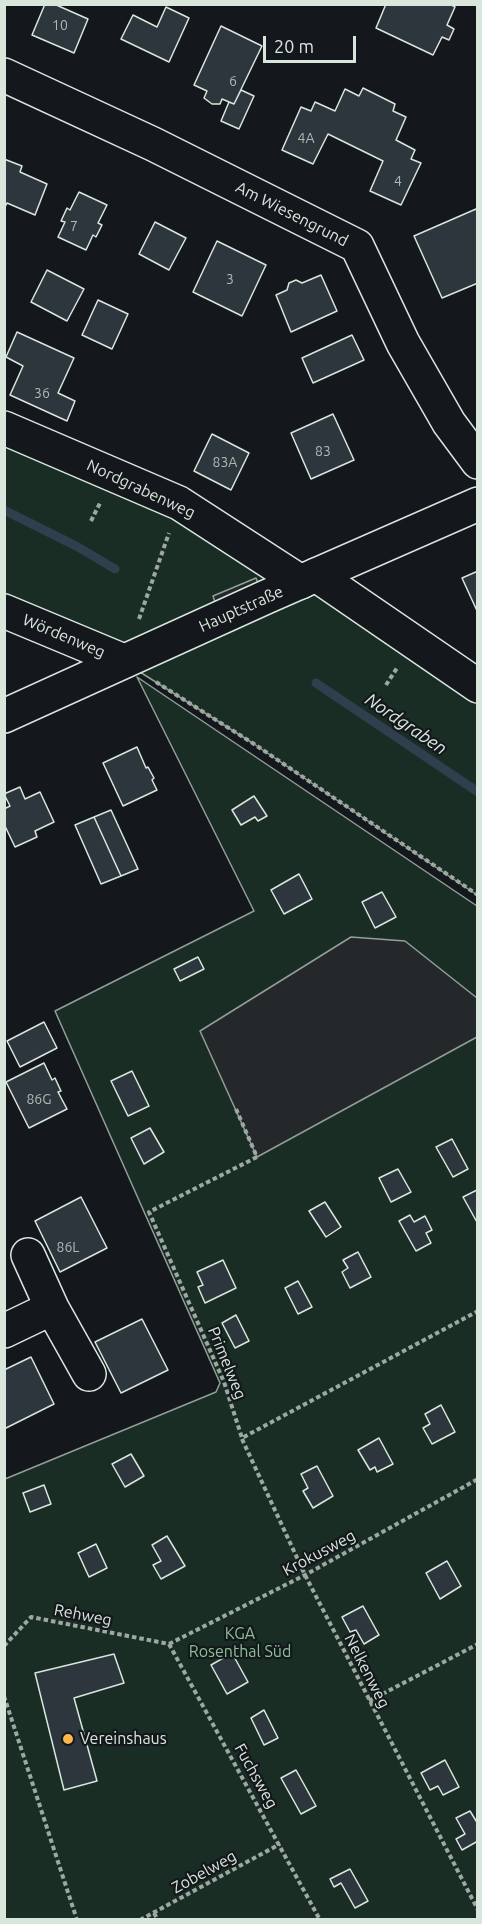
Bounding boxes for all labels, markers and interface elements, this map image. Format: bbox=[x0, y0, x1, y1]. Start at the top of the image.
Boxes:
house number: 10 bbox=[52, 17, 68, 33]
scale bar bbox=[266, 24, 359, 62]
text: 20 m bbox=[274, 36, 314, 56]
house number: 6 bbox=[229, 73, 237, 89]
house number: 4A bbox=[298, 130, 314, 146]
house number: 4 bbox=[394, 173, 402, 189]
street label: Am Wiesengrund bbox=[233, 177, 351, 251]
house number: 7 bbox=[70, 218, 78, 234]
house number: 3 bbox=[226, 271, 234, 287]
house number: 36 bbox=[34, 385, 50, 401]
house number: 83 bbox=[315, 443, 331, 459]
house number: 83A bbox=[213, 454, 237, 470]
street label: Nordgrabenweg bbox=[84, 455, 198, 523]
street label: Hauptstraße bbox=[196, 582, 286, 636]
street label: Wördenweg bbox=[20, 610, 108, 662]
water label: Nordgraben bbox=[361, 689, 451, 759]
house number: 86G bbox=[26, 1091, 52, 1107]
house number: 86L bbox=[57, 1239, 79, 1255]
street label: Primelweg bbox=[204, 1324, 250, 1402]
street label: Krokusweg bbox=[279, 1526, 359, 1580]
street label: Rehweg bbox=[53, 1600, 113, 1630]
park label: KGA Rosenthal Süd bbox=[189, 1624, 291, 1662]
street label: Nelkenweg bbox=[340, 1631, 394, 1711]
place label: Vereinshaus bbox=[80, 1729, 167, 1749]
marker: Vereinshaus bbox=[61, 1732, 75, 1746]
street label: Fuchsweg bbox=[230, 1740, 282, 1812]
street label: Zobelweg bbox=[168, 1846, 240, 1898]

